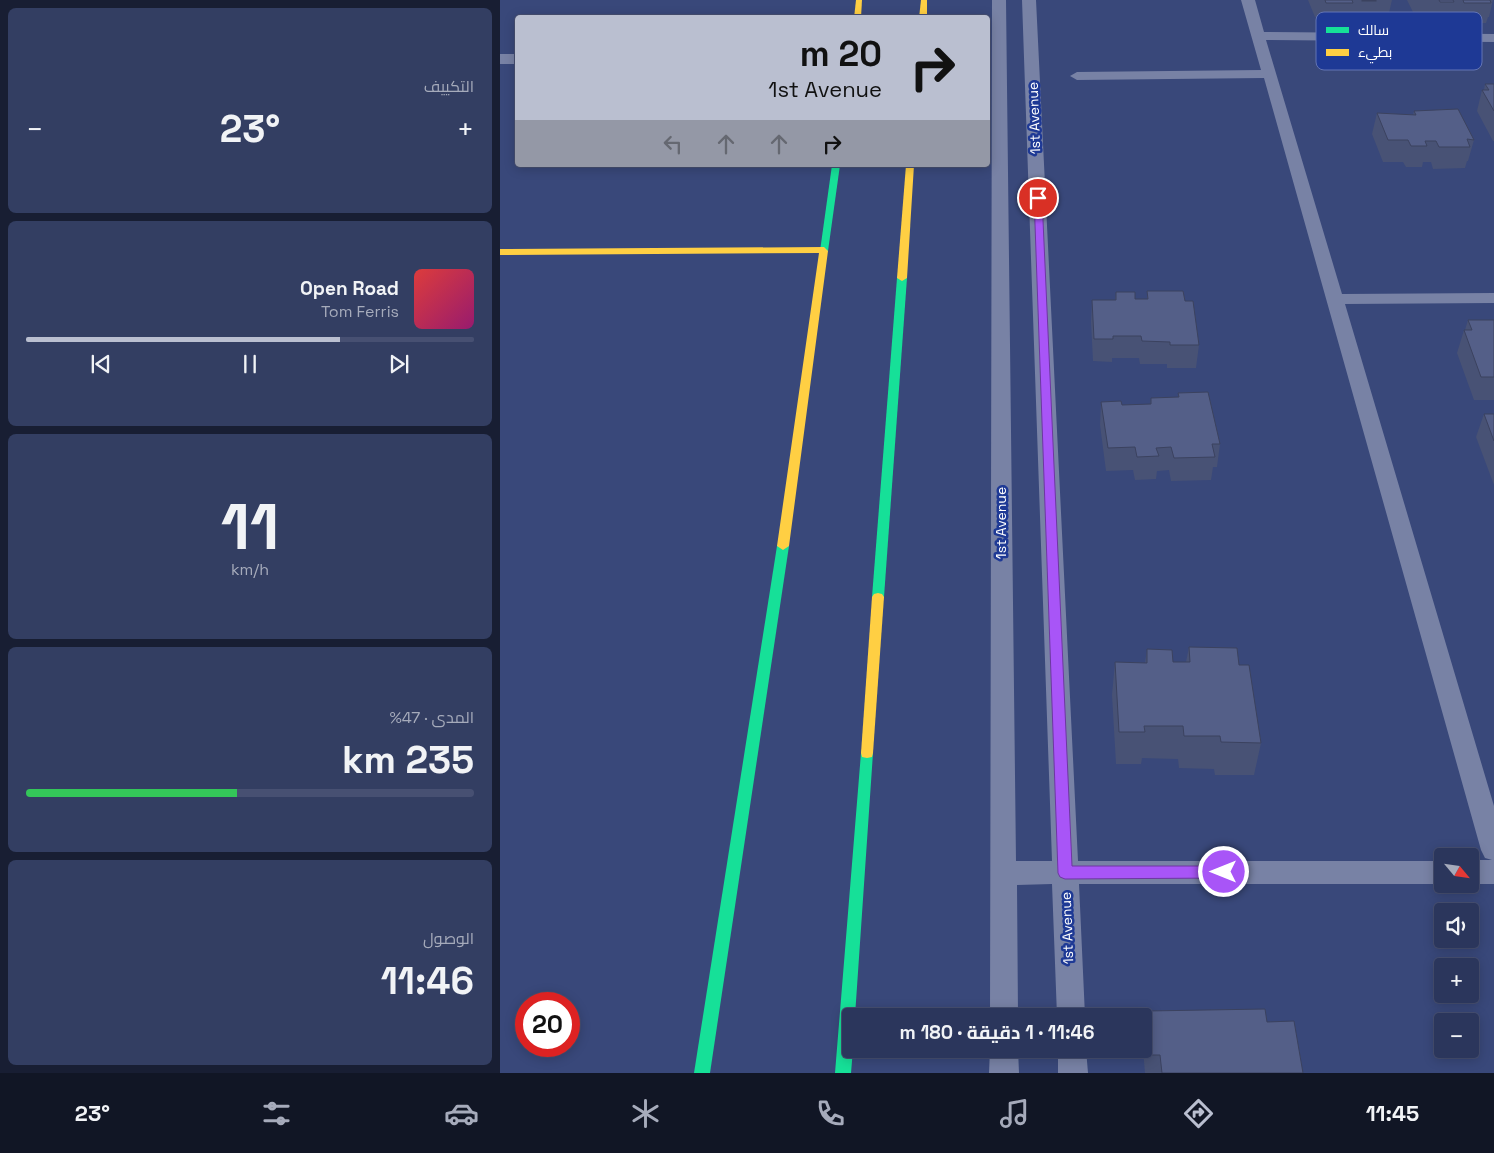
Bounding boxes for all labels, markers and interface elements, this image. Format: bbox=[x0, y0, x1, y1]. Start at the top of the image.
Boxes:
legend bbox=[1316, 12, 1482, 70]
text: سالك bbox=[1358, 21, 1389, 39]
text: 20 m bbox=[800, 32, 882, 76]
icon: right bbox=[900, 35, 965, 100]
text: بطيء bbox=[1358, 43, 1392, 64]
text: 1st Avenue bbox=[768, 75, 882, 103]
text: التكييف bbox=[424, 76, 474, 97]
street label: 1st Avenue bbox=[1024, 82, 1044, 154]
text: 23° bbox=[220, 105, 280, 153]
text: − bbox=[26, 111, 43, 147]
text: + bbox=[457, 111, 474, 147]
icon: left bbox=[659, 130, 687, 158]
icon: ahead bbox=[712, 130, 740, 158]
icon: ahead bbox=[765, 130, 793, 158]
icon: right bbox=[818, 130, 846, 158]
pin bbox=[1017, 177, 1059, 219]
icon: arrive bbox=[1024, 184, 1052, 212]
text: Open Road bbox=[300, 276, 399, 301]
text: Tom Ferris bbox=[321, 301, 399, 322]
icon: previous bbox=[87, 350, 115, 378]
icon: pause bbox=[236, 350, 264, 378]
icon: next bbox=[385, 350, 413, 378]
text: 11 bbox=[221, 485, 279, 568]
street label: 1st Avenue bbox=[992, 487, 1010, 559]
text: km/h bbox=[231, 559, 269, 580]
text: المدى · 47% bbox=[390, 707, 474, 728]
text: 235 km bbox=[342, 736, 474, 784]
position arrow bbox=[1197, 845, 1249, 897]
north arrow bbox=[1434, 848, 1479, 892]
map controls bbox=[1434, 848, 1479, 1058]
street label: 1st Avenue bbox=[1057, 892, 1077, 964]
button: sound bbox=[1434, 903, 1479, 948]
text: الوصول bbox=[423, 928, 474, 949]
text: 11:46 bbox=[381, 957, 474, 1005]
button: + bbox=[1434, 958, 1479, 1003]
speed limit sign: 20 bbox=[515, 992, 580, 1057]
button: − bbox=[1434, 1013, 1479, 1058]
text: 11:46 · 1 دقيقة · 180 m bbox=[900, 1020, 1094, 1045]
icon: filters bbox=[259, 1096, 294, 1131]
icon: car bbox=[444, 1096, 479, 1131]
icon: climate bbox=[628, 1096, 663, 1131]
icon: phone bbox=[813, 1096, 848, 1131]
icon: music bbox=[997, 1096, 1032, 1131]
icon: directions bbox=[1181, 1096, 1216, 1131]
text: 23° bbox=[75, 1099, 110, 1127]
text: 11:45 bbox=[1366, 1099, 1419, 1127]

